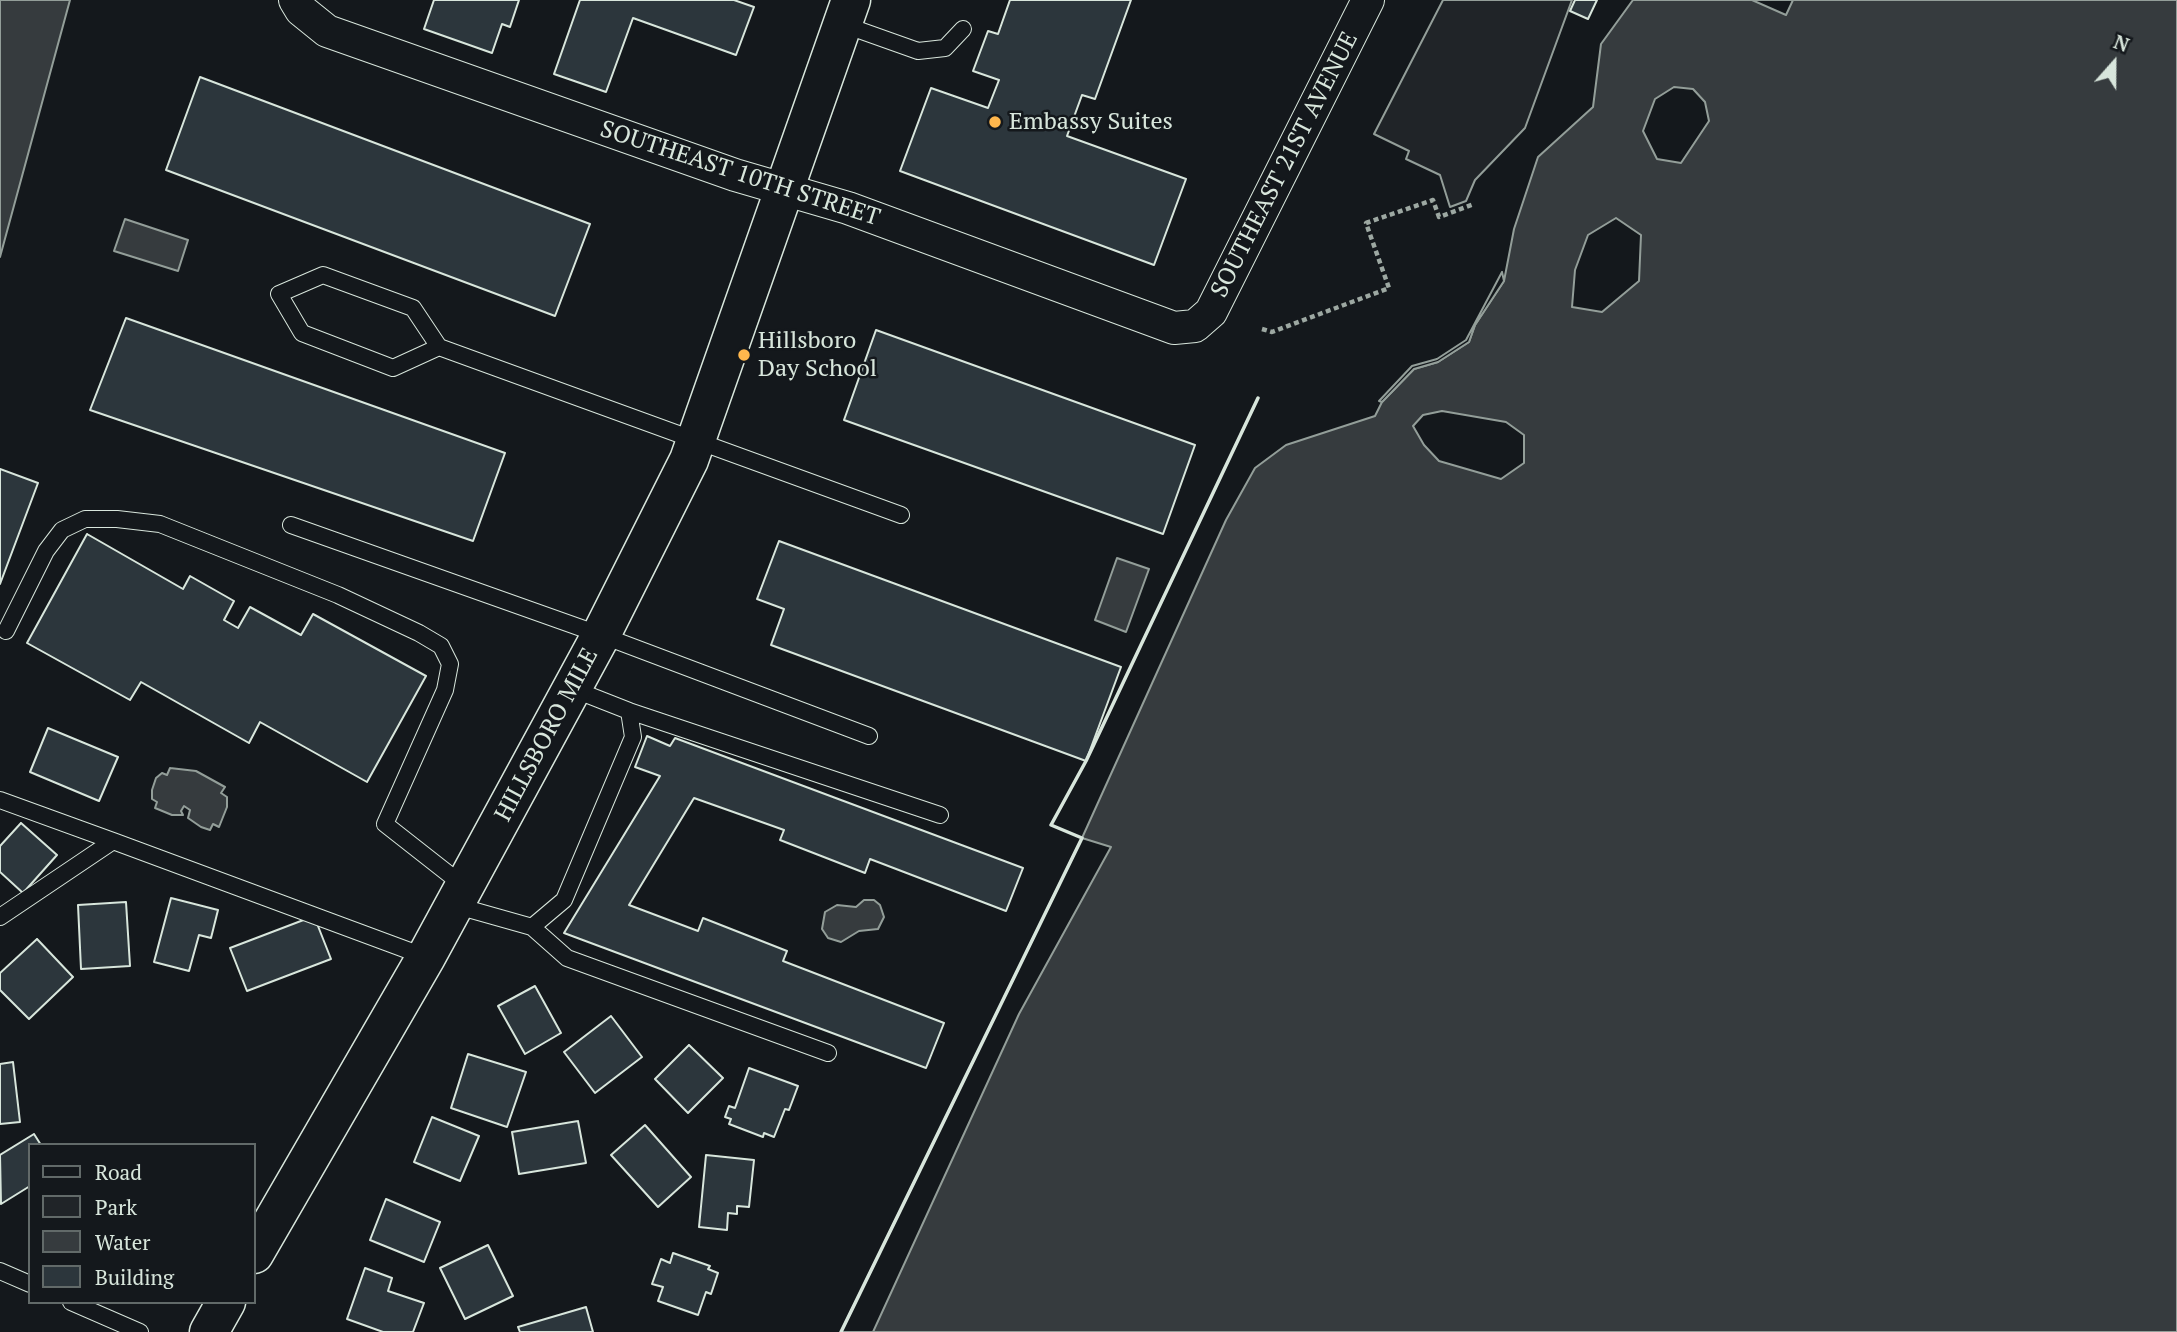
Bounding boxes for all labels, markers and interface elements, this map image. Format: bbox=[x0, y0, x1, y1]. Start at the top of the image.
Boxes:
street label: SOUTHEAST 21ST AVENUE bbox=[1205, 27, 1365, 303]
north arrow bbox=[2079, 28, 2149, 98]
text: N bbox=[2111, 29, 2133, 57]
place label: Embassy Suites bbox=[1009, 108, 1173, 136]
marker: Embassy Suites bbox=[987, 114, 1003, 130]
street label: SOUTHEAST 10TH STREET bbox=[596, 115, 884, 233]
place label: Hillsboro Day School bbox=[758, 327, 877, 383]
marker: Hillsboro Day School bbox=[736, 347, 752, 363]
street label: HILLSBORO MILE bbox=[489, 643, 605, 827]
legend bbox=[28, 1143, 256, 1304]
text: Road bbox=[95, 1158, 142, 1186]
text: Park bbox=[95, 1193, 137, 1221]
text: Water bbox=[95, 1228, 150, 1256]
text: Building bbox=[95, 1263, 174, 1291]

